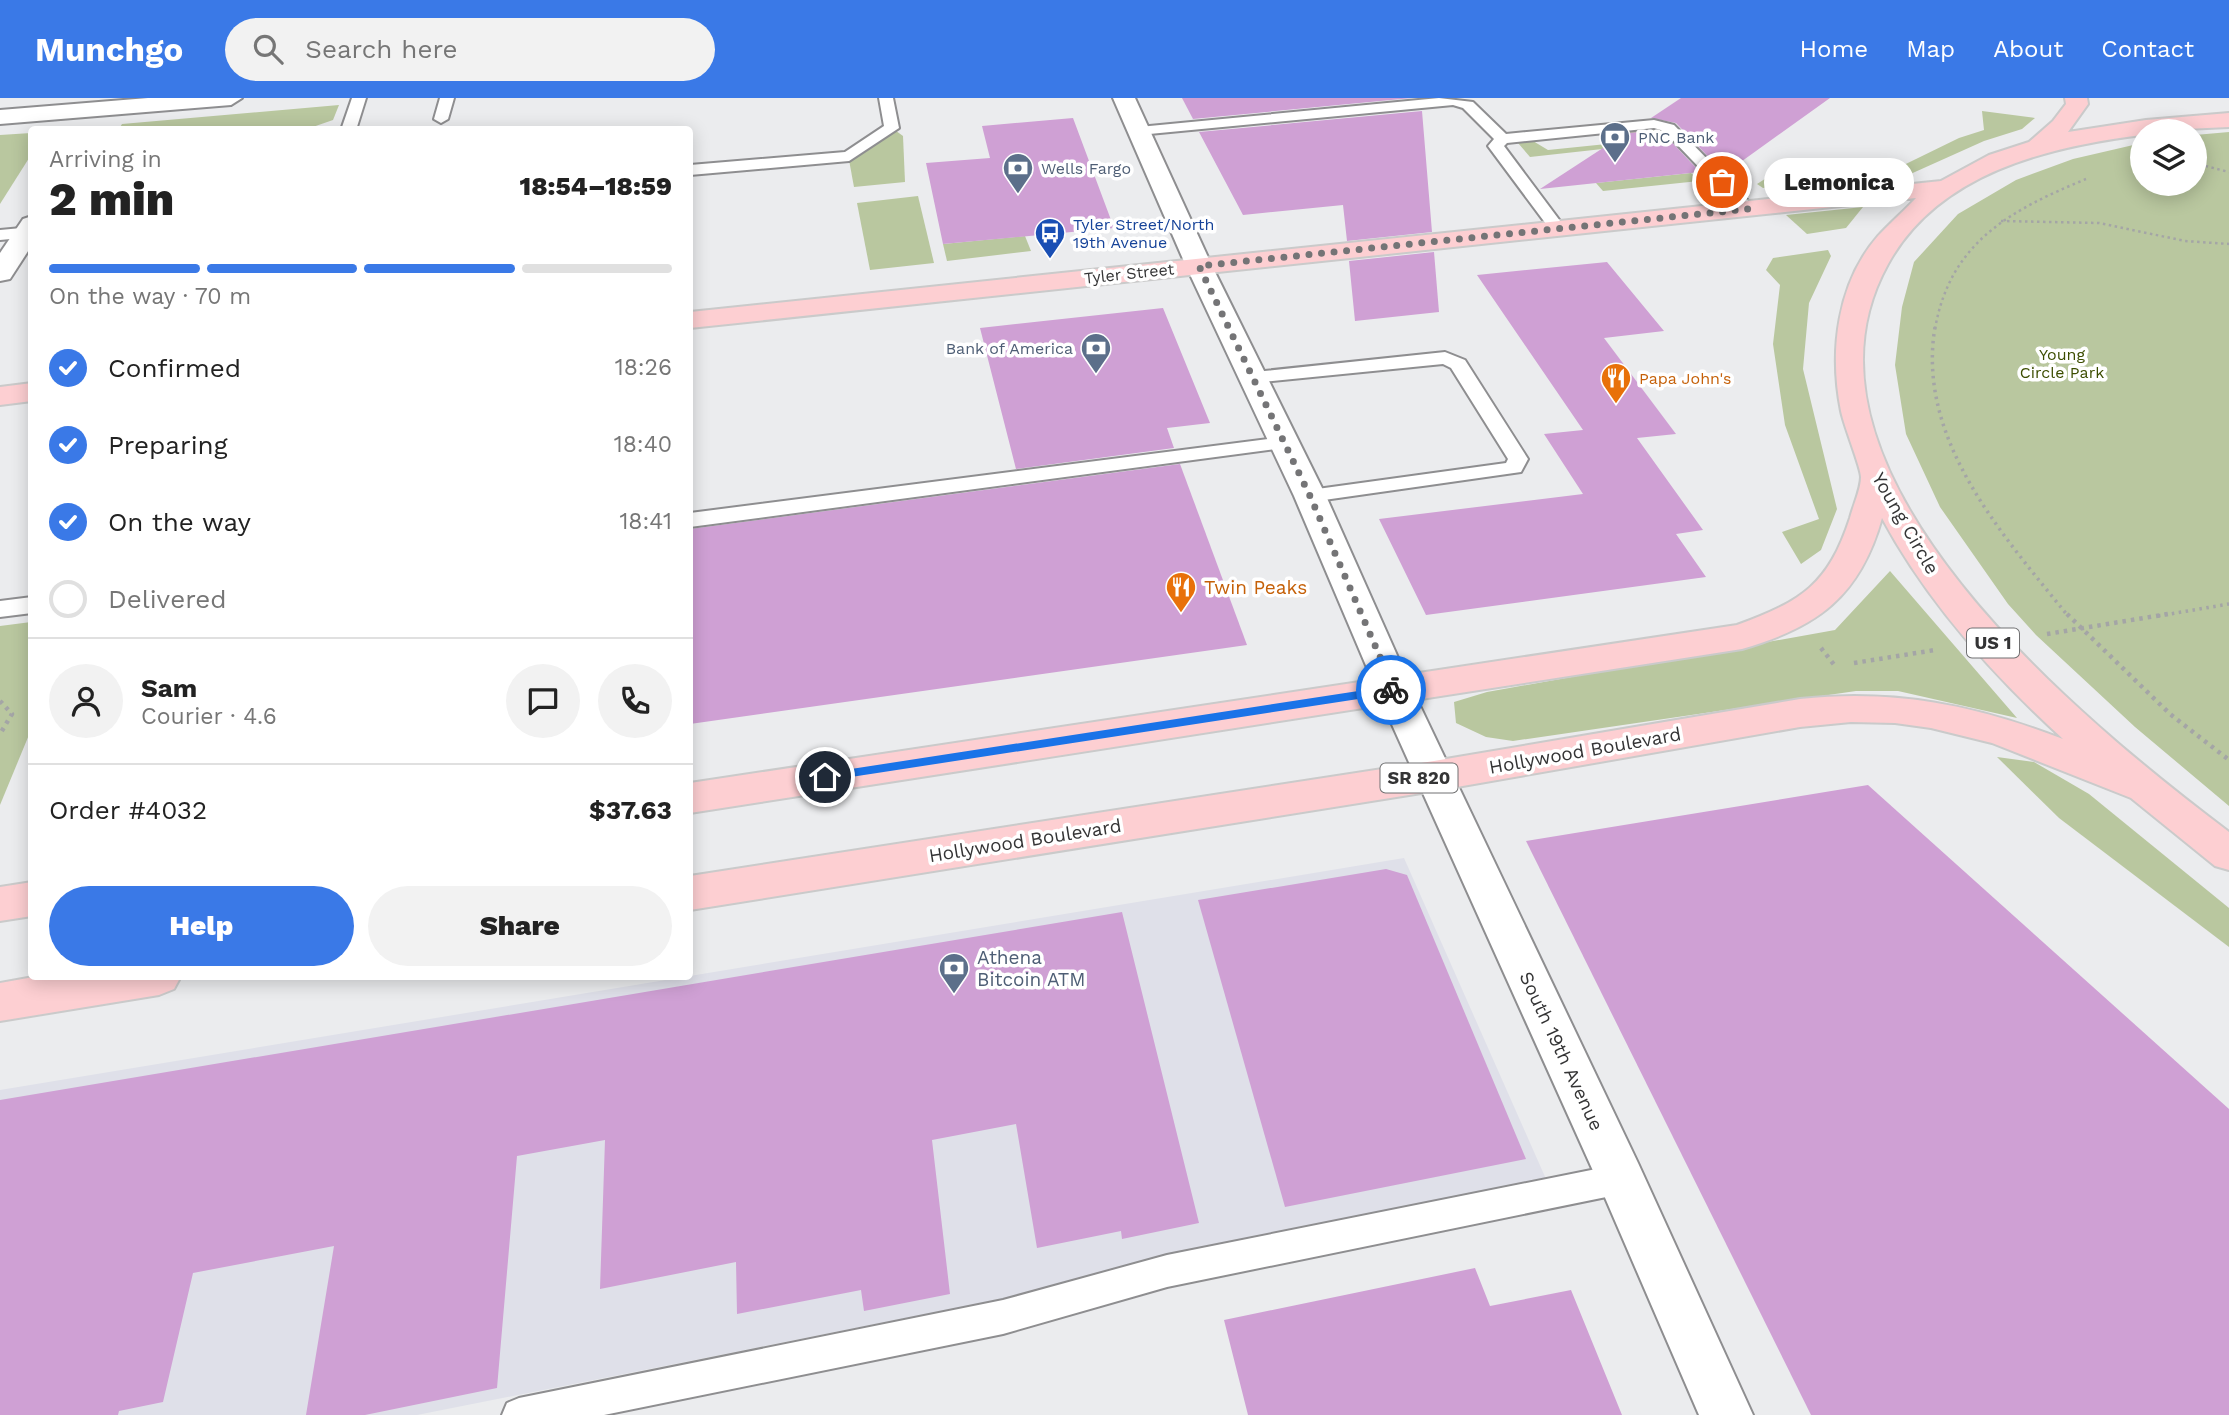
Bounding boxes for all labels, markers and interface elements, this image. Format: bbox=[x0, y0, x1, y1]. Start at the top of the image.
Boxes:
search box bbox=[225, 18, 715, 81]
text: Munchgo bbox=[35, 30, 183, 69]
icon: search bbox=[249, 30, 287, 68]
text: Search here bbox=[305, 34, 458, 64]
text: Home bbox=[1800, 35, 1868, 63]
text: Map bbox=[1906, 35, 1955, 63]
text: About bbox=[1993, 35, 2063, 63]
text: Contact bbox=[2101, 35, 2194, 63]
map controls bbox=[2130, 119, 2207, 196]
button: layers bbox=[2130, 119, 2207, 196]
bank icon: PNC Bank bbox=[1598, 120, 1632, 164]
place label: PNC Bank bbox=[1638, 128, 1714, 147]
text: Arriving in bbox=[49, 146, 162, 173]
bank icon: Wells Fargo bbox=[1001, 151, 1035, 195]
pin bbox=[1692, 152, 1752, 212]
callout: Lemonica bbox=[1764, 158, 1914, 206]
place label: Wells Fargo bbox=[1041, 159, 1131, 178]
icon: bag bbox=[1703, 163, 1741, 201]
text: Lemonica bbox=[1784, 169, 1894, 196]
text: 18:54–18:59 bbox=[520, 171, 672, 201]
text: 2 min bbox=[49, 172, 174, 226]
place label: Tyler Street/North 19th Avenue bbox=[1073, 215, 1214, 252]
bus stop icon: Tyler Street/North 19th Avenue bbox=[1033, 216, 1067, 260]
street label: Tyler Street bbox=[1083, 259, 1175, 288]
text: On the way · 70 m bbox=[49, 283, 251, 310]
bank icon: Bank of America bbox=[1079, 331, 1113, 375]
place label: Bank of America bbox=[946, 339, 1073, 358]
park label: Young Circle Park bbox=[2020, 345, 2104, 382]
icon: check bbox=[49, 349, 87, 387]
text: Confirmed bbox=[108, 353, 241, 383]
text: 18:26 bbox=[615, 354, 672, 381]
restaurant icon: Papa John's bbox=[1599, 361, 1633, 405]
place label: Papa John's bbox=[1639, 369, 1732, 388]
icon: check bbox=[49, 426, 87, 464]
text: Preparing bbox=[108, 430, 228, 460]
text: 18:40 bbox=[614, 431, 672, 458]
street label: Young Circle bbox=[1867, 468, 1944, 578]
icon: check bbox=[49, 503, 87, 541]
text: On the way bbox=[108, 507, 251, 537]
text: 18:41 bbox=[619, 508, 672, 535]
restaurant icon: Twin Peaks bbox=[1164, 570, 1198, 614]
place label: Twin Peaks bbox=[1204, 576, 1307, 599]
text: Delivered bbox=[108, 584, 227, 614]
road number: US 1 bbox=[1967, 628, 2019, 658]
courier bbox=[1356, 655, 1426, 725]
button: person bbox=[49, 664, 123, 738]
button: chat bbox=[506, 664, 580, 738]
button: phone bbox=[598, 664, 672, 738]
icon: bike bbox=[1372, 671, 1410, 709]
text: Sam bbox=[141, 673, 197, 703]
text: Courier · 4.6 bbox=[141, 703, 277, 730]
street label: Hollywood Boulevard bbox=[1487, 722, 1683, 779]
pin bbox=[795, 747, 855, 807]
icon: home bbox=[806, 758, 844, 796]
road number: SR 820 bbox=[1380, 764, 1458, 792]
text: Order #4032 bbox=[49, 795, 207, 825]
text: $37.63 bbox=[589, 795, 672, 825]
street label: Hollywood Boulevard bbox=[927, 814, 1123, 867]
button: Help bbox=[49, 886, 354, 966]
button: Share bbox=[368, 886, 672, 966]
place label: Athena Bitcoin ATM bbox=[977, 946, 1086, 991]
bank icon: Athena Bitcoin ATM bbox=[937, 951, 971, 995]
street label: South 19th Avenue bbox=[1515, 968, 1609, 1134]

